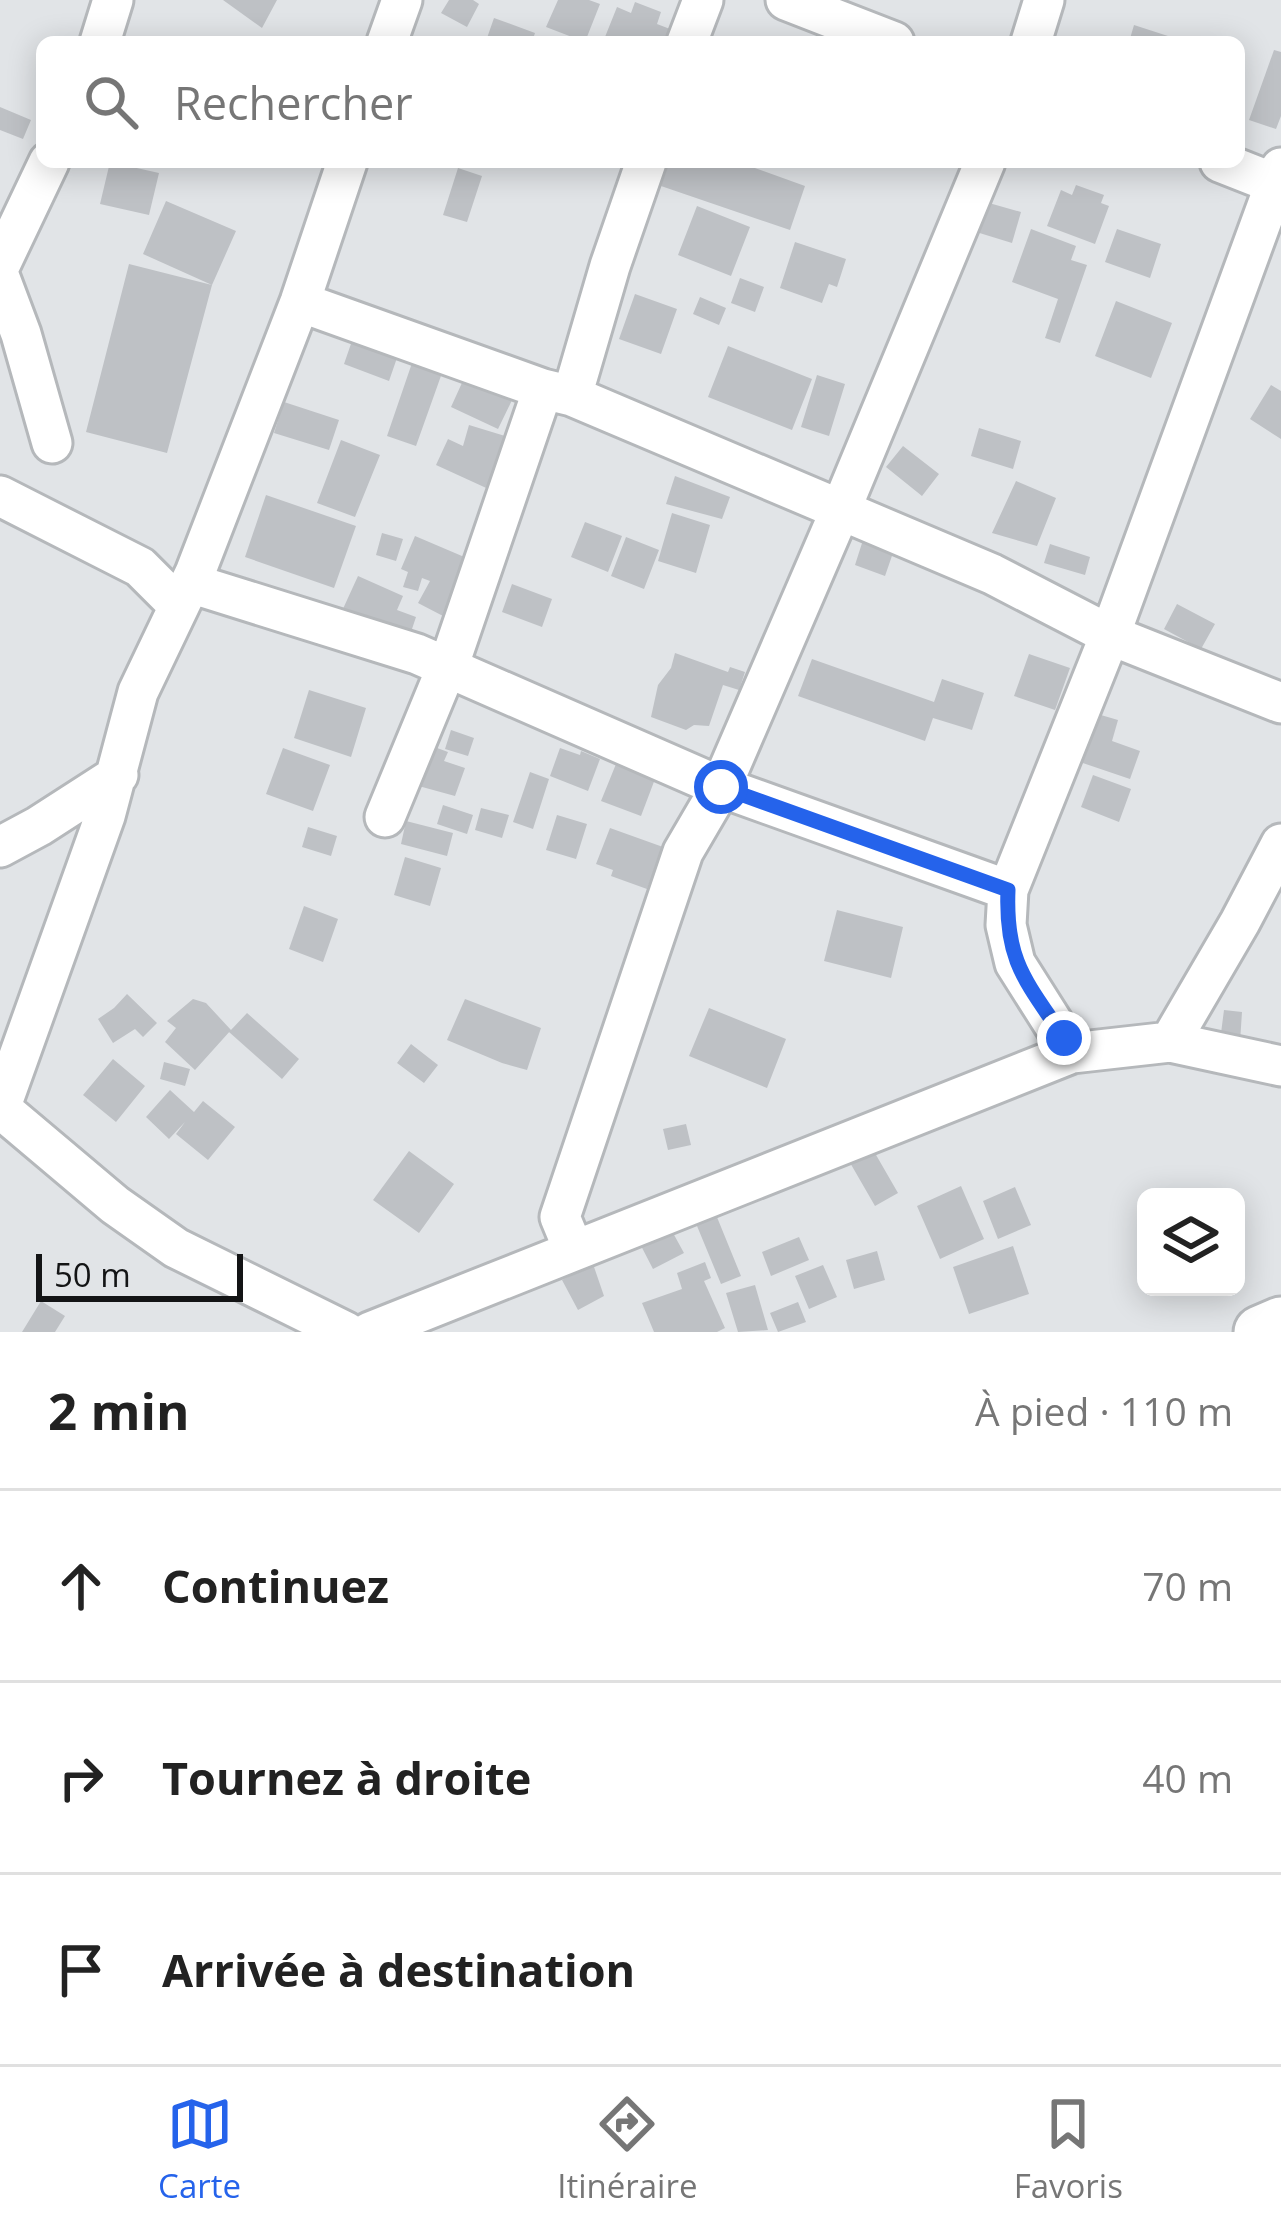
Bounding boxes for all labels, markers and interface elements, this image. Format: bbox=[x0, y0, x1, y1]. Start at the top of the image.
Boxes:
search box bbox=[36, 36, 1245, 168]
icon: search bbox=[78, 69, 144, 135]
text: Rechercher bbox=[174, 72, 413, 133]
route start bbox=[694, 760, 748, 814]
route end bbox=[1037, 1011, 1091, 1065]
map controls bbox=[1137, 1188, 1245, 1296]
button: layers bbox=[1137, 1188, 1245, 1296]
scale bar bbox=[36, 1248, 243, 1301]
text: 50 m bbox=[54, 1252, 131, 1297]
text: 2 min bbox=[48, 1375, 190, 1445]
text: À pied · 110 m bbox=[975, 1384, 1233, 1437]
icon: ahead bbox=[48, 1553, 114, 1619]
text: Continuez bbox=[162, 1555, 389, 1616]
text: 70 m bbox=[1142, 1559, 1233, 1612]
icon: right bbox=[48, 1745, 114, 1811]
text: Tournez à droite bbox=[162, 1747, 531, 1808]
text: 40 m bbox=[1142, 1751, 1233, 1804]
icon: arrive bbox=[48, 1937, 114, 2003]
text: Arrivée à destination bbox=[162, 1939, 635, 2000]
tab: Carte bbox=[158, 2091, 241, 2208]
tab: Itinéraire bbox=[557, 2091, 697, 2208]
tab: Favoris bbox=[1014, 2091, 1123, 2208]

